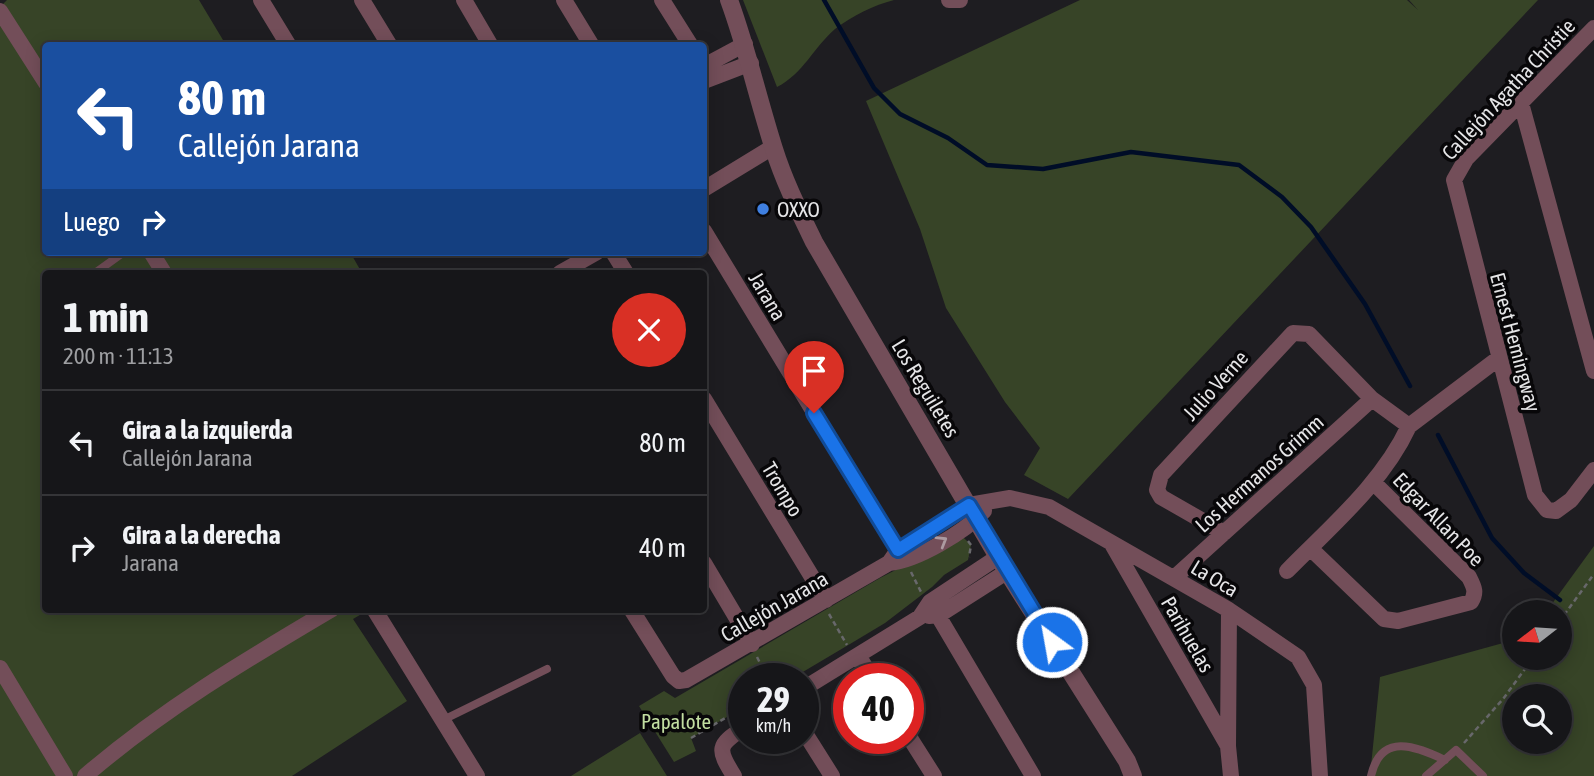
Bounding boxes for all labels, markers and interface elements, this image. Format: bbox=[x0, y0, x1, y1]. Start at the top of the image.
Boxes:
street label: Callejón Agatha Christie bbox=[1437, 14, 1579, 164]
text: 80 m bbox=[178, 69, 266, 125]
icon: left bbox=[63, 70, 154, 161]
text: Callejón Jarana bbox=[178, 127, 360, 164]
place label: OXXO bbox=[777, 197, 820, 221]
marker: OXXO bbox=[755, 201, 771, 217]
icon: right bbox=[134, 203, 172, 241]
text: Luego bbox=[63, 207, 120, 237]
street label: Jarana bbox=[744, 268, 792, 324]
street label: Ernest Hemingway bbox=[1486, 270, 1546, 414]
text: 1 min bbox=[63, 293, 149, 341]
button: close bbox=[612, 293, 686, 367]
street label: Los Reguiletes bbox=[887, 335, 965, 441]
pin bbox=[784, 341, 844, 413]
text: 200 m · 11:13 bbox=[63, 343, 174, 369]
street label: Julio Verne bbox=[1178, 345, 1252, 425]
icon: arrive bbox=[795, 352, 833, 390]
street label: Los Hermanos Grimm bbox=[1190, 409, 1328, 537]
text: Gira a la izquierda bbox=[122, 415, 293, 445]
icon: left bbox=[63, 424, 101, 462]
text: 80 m bbox=[639, 428, 686, 458]
text: Callejón Jarana bbox=[122, 445, 253, 471]
street label: Trompo bbox=[758, 458, 808, 520]
street label: Edgar Allan Poe bbox=[1389, 467, 1489, 571]
text: Gira a la derecha bbox=[122, 520, 281, 550]
icon: right bbox=[63, 529, 101, 567]
text: 40 m bbox=[639, 533, 686, 563]
one-way arrow bbox=[934, 536, 947, 549]
text: Jarana bbox=[122, 550, 179, 576]
street label: La Oca bbox=[1187, 555, 1243, 601]
street label: Callejón Jarana bbox=[716, 566, 832, 646]
street label: Parihuelas bbox=[1157, 592, 1219, 676]
north arrow bbox=[1502, 600, 1572, 670]
map controls bbox=[1502, 600, 1572, 754]
position arrow bbox=[1015, 605, 1089, 679]
speed limit sign: 40 bbox=[833, 663, 924, 754]
text: 29 bbox=[757, 679, 790, 719]
button: search bbox=[1502, 684, 1572, 754]
park label: Papalote bbox=[641, 709, 711, 733]
text: km/h bbox=[756, 715, 791, 736]

